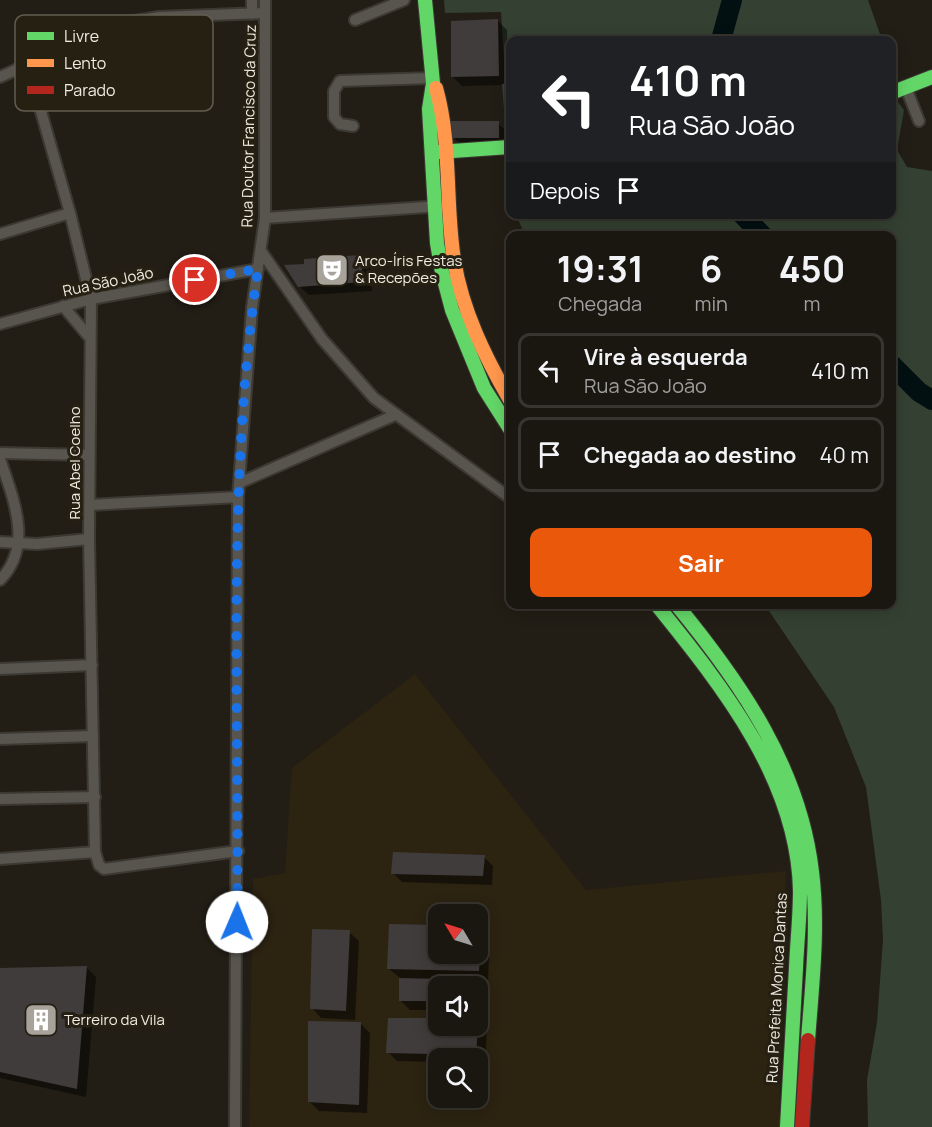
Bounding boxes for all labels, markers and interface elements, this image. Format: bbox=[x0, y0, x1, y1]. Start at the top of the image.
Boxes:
legend bbox=[15, 15, 213, 111]
street label: Rua Doutor Francisco da Cruz bbox=[236, 24, 261, 228]
text: Livre bbox=[64, 25, 99, 47]
text: 410 m bbox=[629, 51, 747, 109]
text: Lento bbox=[64, 52, 106, 74]
icon: left bbox=[530, 60, 608, 138]
text: Parado bbox=[64, 79, 115, 101]
text: Rua São João bbox=[629, 106, 795, 143]
icon: arrive bbox=[612, 174, 645, 207]
text: Depois bbox=[530, 176, 600, 206]
text: 19:31 bbox=[557, 244, 644, 293]
text: 6 bbox=[700, 244, 722, 293]
text: 450 bbox=[779, 244, 845, 293]
place label: Arco-Íris Festas & Recepões bbox=[355, 250, 463, 288]
theatre icon: Arco-Íris Festas & Recepões bbox=[314, 252, 350, 288]
pin bbox=[169, 254, 220, 305]
street label: Rua São João bbox=[61, 262, 155, 301]
icon: arrive bbox=[178, 263, 211, 296]
text: Chegada bbox=[558, 290, 642, 317]
text: min bbox=[694, 290, 728, 317]
text: m bbox=[803, 290, 820, 317]
text: Vire à esquerda bbox=[584, 342, 748, 372]
icon: left bbox=[533, 354, 566, 387]
text: 410 m bbox=[811, 356, 869, 386]
text: Rua São João bbox=[584, 372, 707, 399]
street label: Rua Abel Coelho bbox=[64, 406, 85, 520]
icon: arrive bbox=[533, 438, 566, 471]
text: Chegada ao destino bbox=[584, 440, 796, 470]
text: 40 m bbox=[820, 440, 869, 470]
button: Sair bbox=[530, 528, 872, 597]
position arrow bbox=[205, 890, 269, 954]
street label: Rua Prefeita Monica Dantas bbox=[761, 892, 792, 1084]
north arrow bbox=[428, 904, 488, 964]
map controls bbox=[428, 904, 488, 1108]
button: sound bbox=[428, 976, 488, 1036]
building icon: Terreiro da Vila bbox=[23, 1002, 59, 1038]
place label: Terreiro da Vila bbox=[64, 1009, 165, 1030]
button: search bbox=[428, 1048, 488, 1108]

